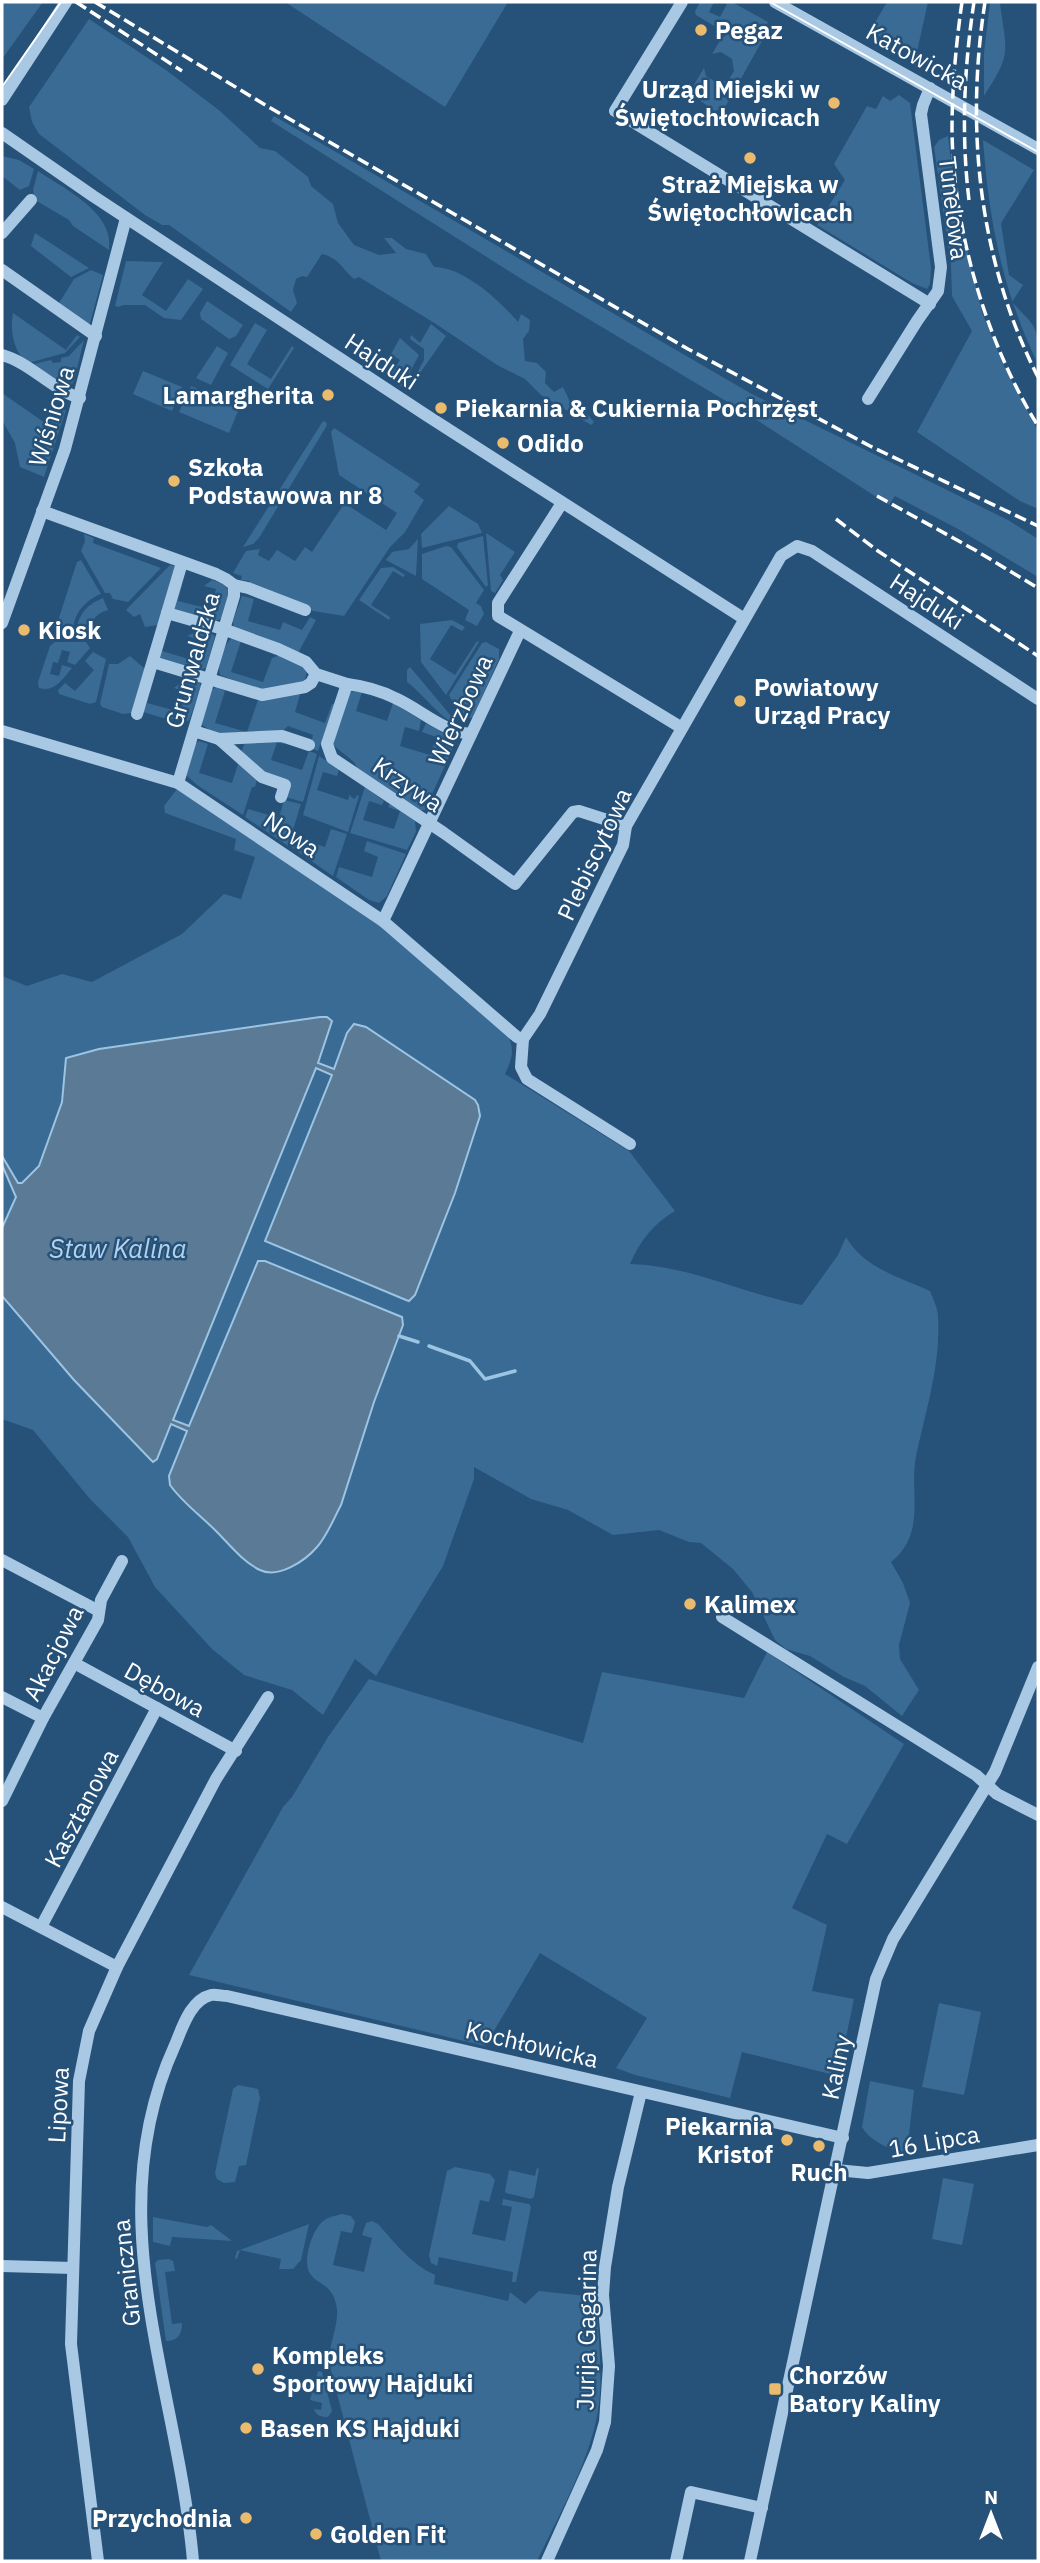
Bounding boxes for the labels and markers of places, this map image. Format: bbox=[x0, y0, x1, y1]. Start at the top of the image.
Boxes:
place label: Pegaz bbox=[715, 14, 783, 46]
marker: Pegaz bbox=[693, 22, 709, 38]
place label: Urząd Miejski w Świętochłowicach bbox=[614, 73, 820, 133]
marker: Urząd Miejski w Świętochłowicach bbox=[826, 95, 842, 111]
marker: Straż Miejska w Świętochłowicach bbox=[742, 150, 758, 166]
place label: Straż Miejska w Świętochłowicach bbox=[647, 168, 853, 228]
place label: Lamargherita bbox=[163, 379, 314, 411]
marker: Lamargherita bbox=[320, 387, 336, 403]
place label: Piekarnia & Cukiernia Pochrzęst bbox=[455, 392, 818, 424]
marker: Piekarnia & Cukiernia Pochrzęst bbox=[433, 400, 449, 416]
place label: Odido bbox=[517, 427, 584, 459]
marker: Odido bbox=[495, 435, 511, 451]
place label: Szkoła Podstawowa nr 8 bbox=[188, 451, 382, 511]
marker: Szkoła Podstawowa nr 8 bbox=[166, 473, 182, 489]
place label: Kiosk bbox=[38, 614, 101, 646]
marker: Kiosk bbox=[16, 622, 32, 638]
place label: Powiatowy Urząd Pracy bbox=[754, 671, 891, 731]
marker: Powiatowy Urząd Pracy bbox=[732, 693, 748, 709]
place label: Kalimex bbox=[704, 1588, 797, 1620]
marker: Kalimex bbox=[682, 1596, 698, 1612]
place label: Piekarnia Kristof bbox=[665, 2110, 773, 2170]
marker: Piekarnia Kristof bbox=[779, 2132, 795, 2148]
marker: Ruch bbox=[811, 2138, 827, 2154]
place label: Ruch bbox=[790, 2156, 848, 2188]
place label: Kompleks Sportowy Hajduki bbox=[272, 2339, 473, 2399]
place label: Chorzów Batory Kaliny bbox=[789, 2359, 941, 2419]
marker: Kompleks Sportowy Hajduki bbox=[250, 2361, 266, 2377]
marker: Chorzów Batory Kaliny bbox=[767, 2381, 783, 2397]
place label: Basen KS Hajduki bbox=[260, 2412, 460, 2444]
marker: Basen KS Hajduki bbox=[238, 2420, 254, 2436]
place label: Przychodnia bbox=[92, 2502, 232, 2534]
marker: Przychodnia bbox=[238, 2510, 254, 2526]
place label: Golden Fit bbox=[330, 2518, 446, 2550]
marker: Golden Fit bbox=[308, 2526, 324, 2542]

